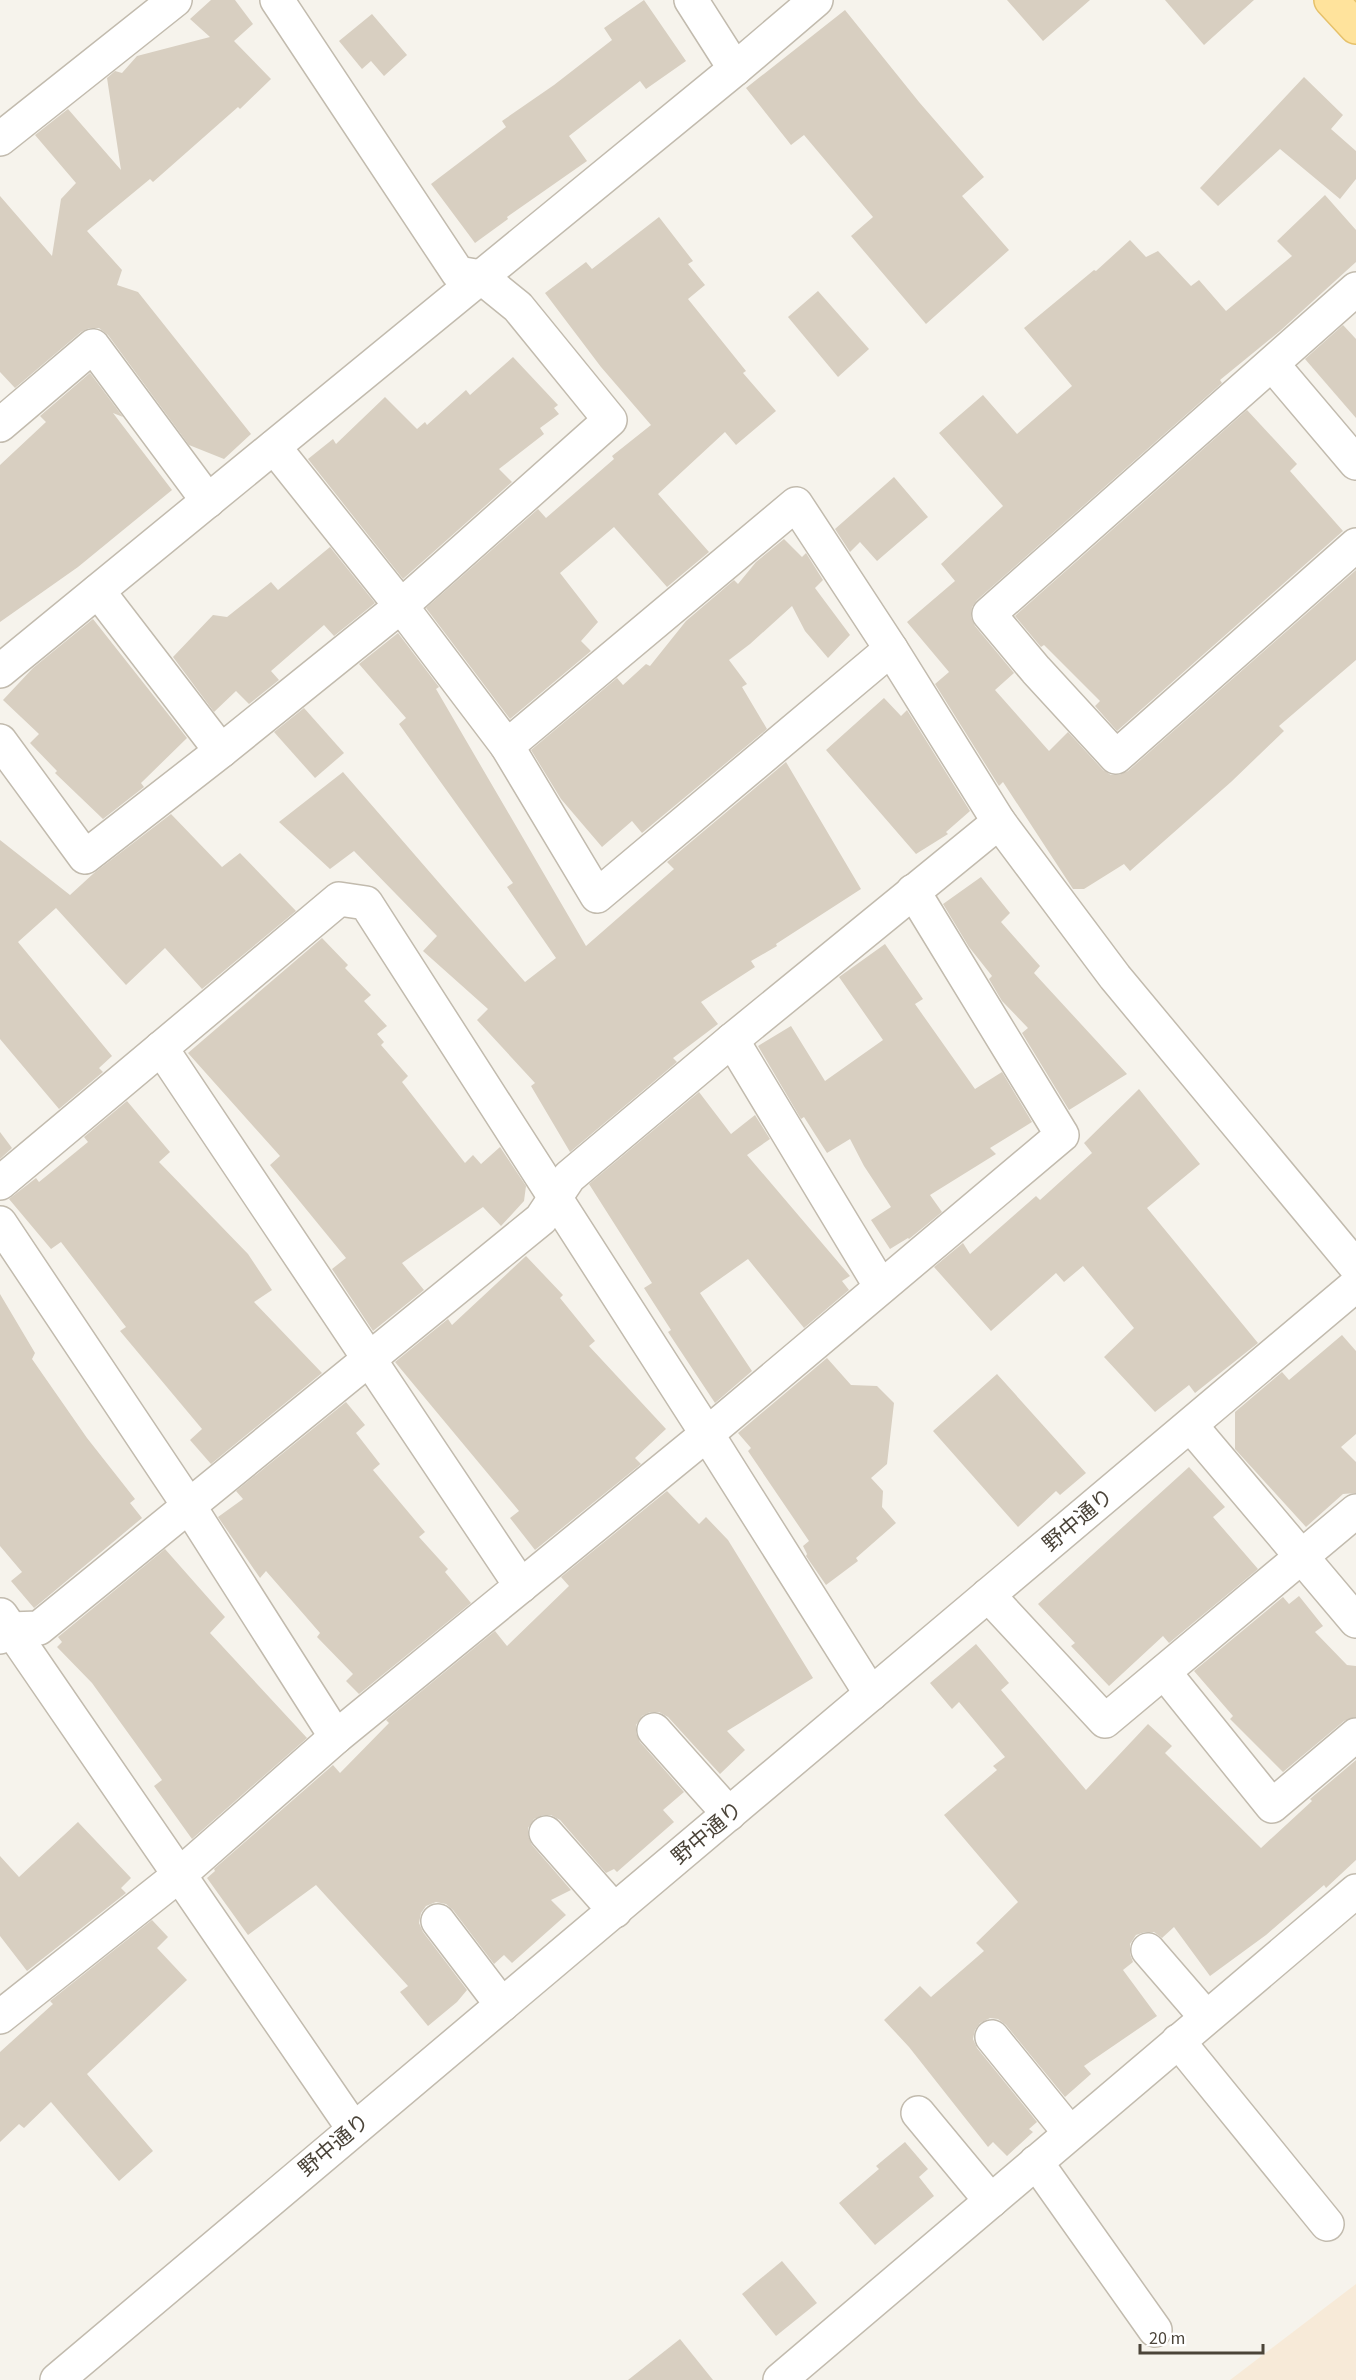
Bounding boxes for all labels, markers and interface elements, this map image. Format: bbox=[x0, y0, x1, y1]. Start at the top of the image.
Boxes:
street label: 野中通り bbox=[1036, 1482, 1120, 1558]
street label: 野中通り bbox=[665, 1795, 749, 1871]
street label: 野中通り bbox=[292, 2107, 376, 2183]
scale bar bbox=[1140, 2317, 1263, 2355]
text: 20 m bbox=[1149, 2326, 1185, 2351]

